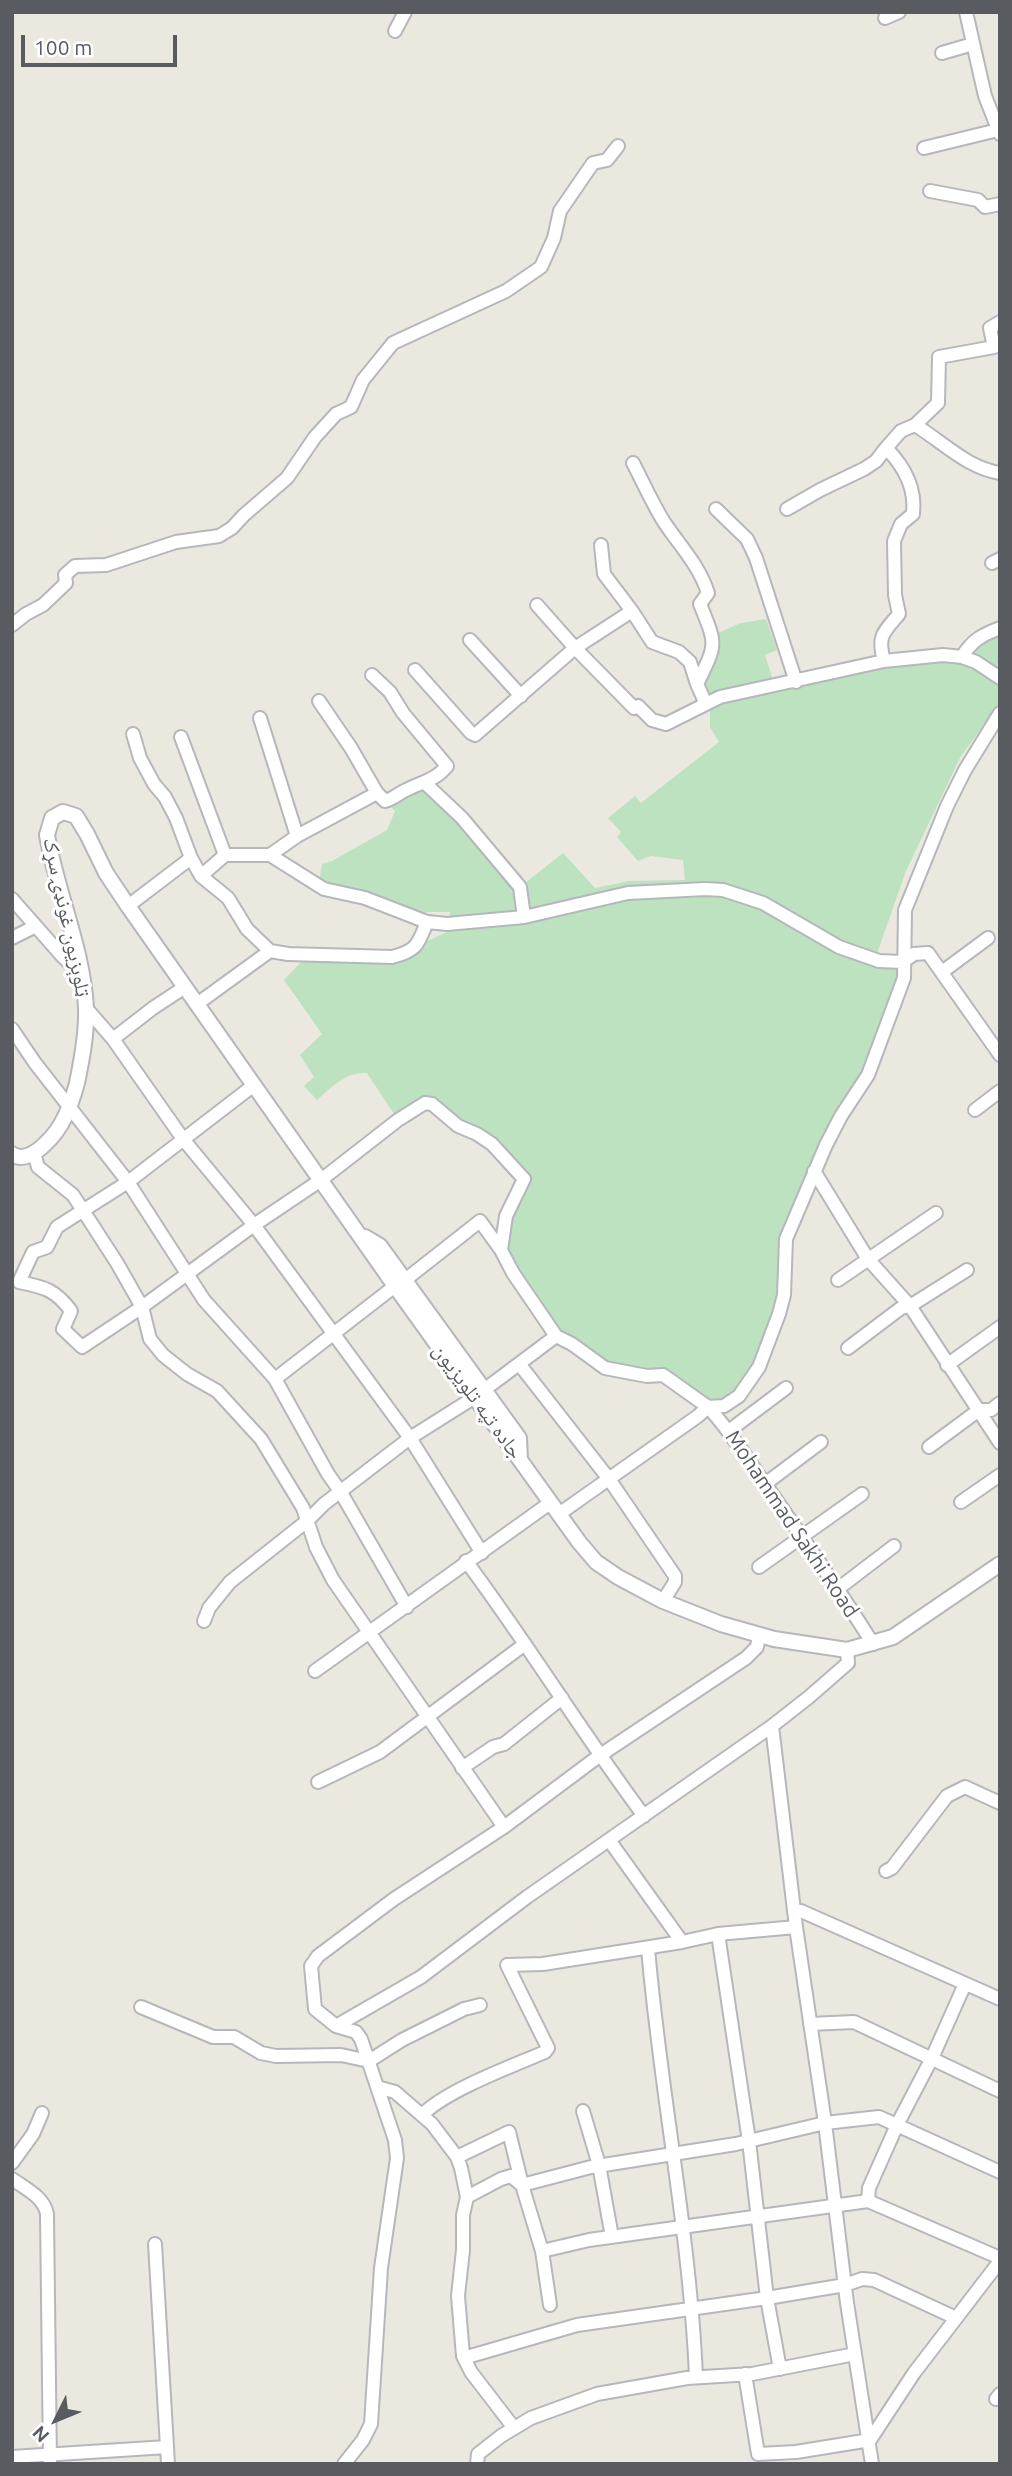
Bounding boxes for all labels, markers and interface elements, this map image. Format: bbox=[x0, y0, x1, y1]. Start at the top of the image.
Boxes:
scale bar bbox=[24, 21, 180, 65]
text: 100 m bbox=[34, 35, 92, 59]
street label: ټلوېزيون غونډۍ سړک bbox=[38, 835, 96, 999]
street label: جاده تپه تلویزیون bbox=[428, 1338, 528, 1464]
street label: Mohammad Sakhi Road bbox=[720, 1426, 864, 1622]
north arrow bbox=[21, 2385, 91, 2455]
text: N bbox=[28, 2422, 54, 2447]

